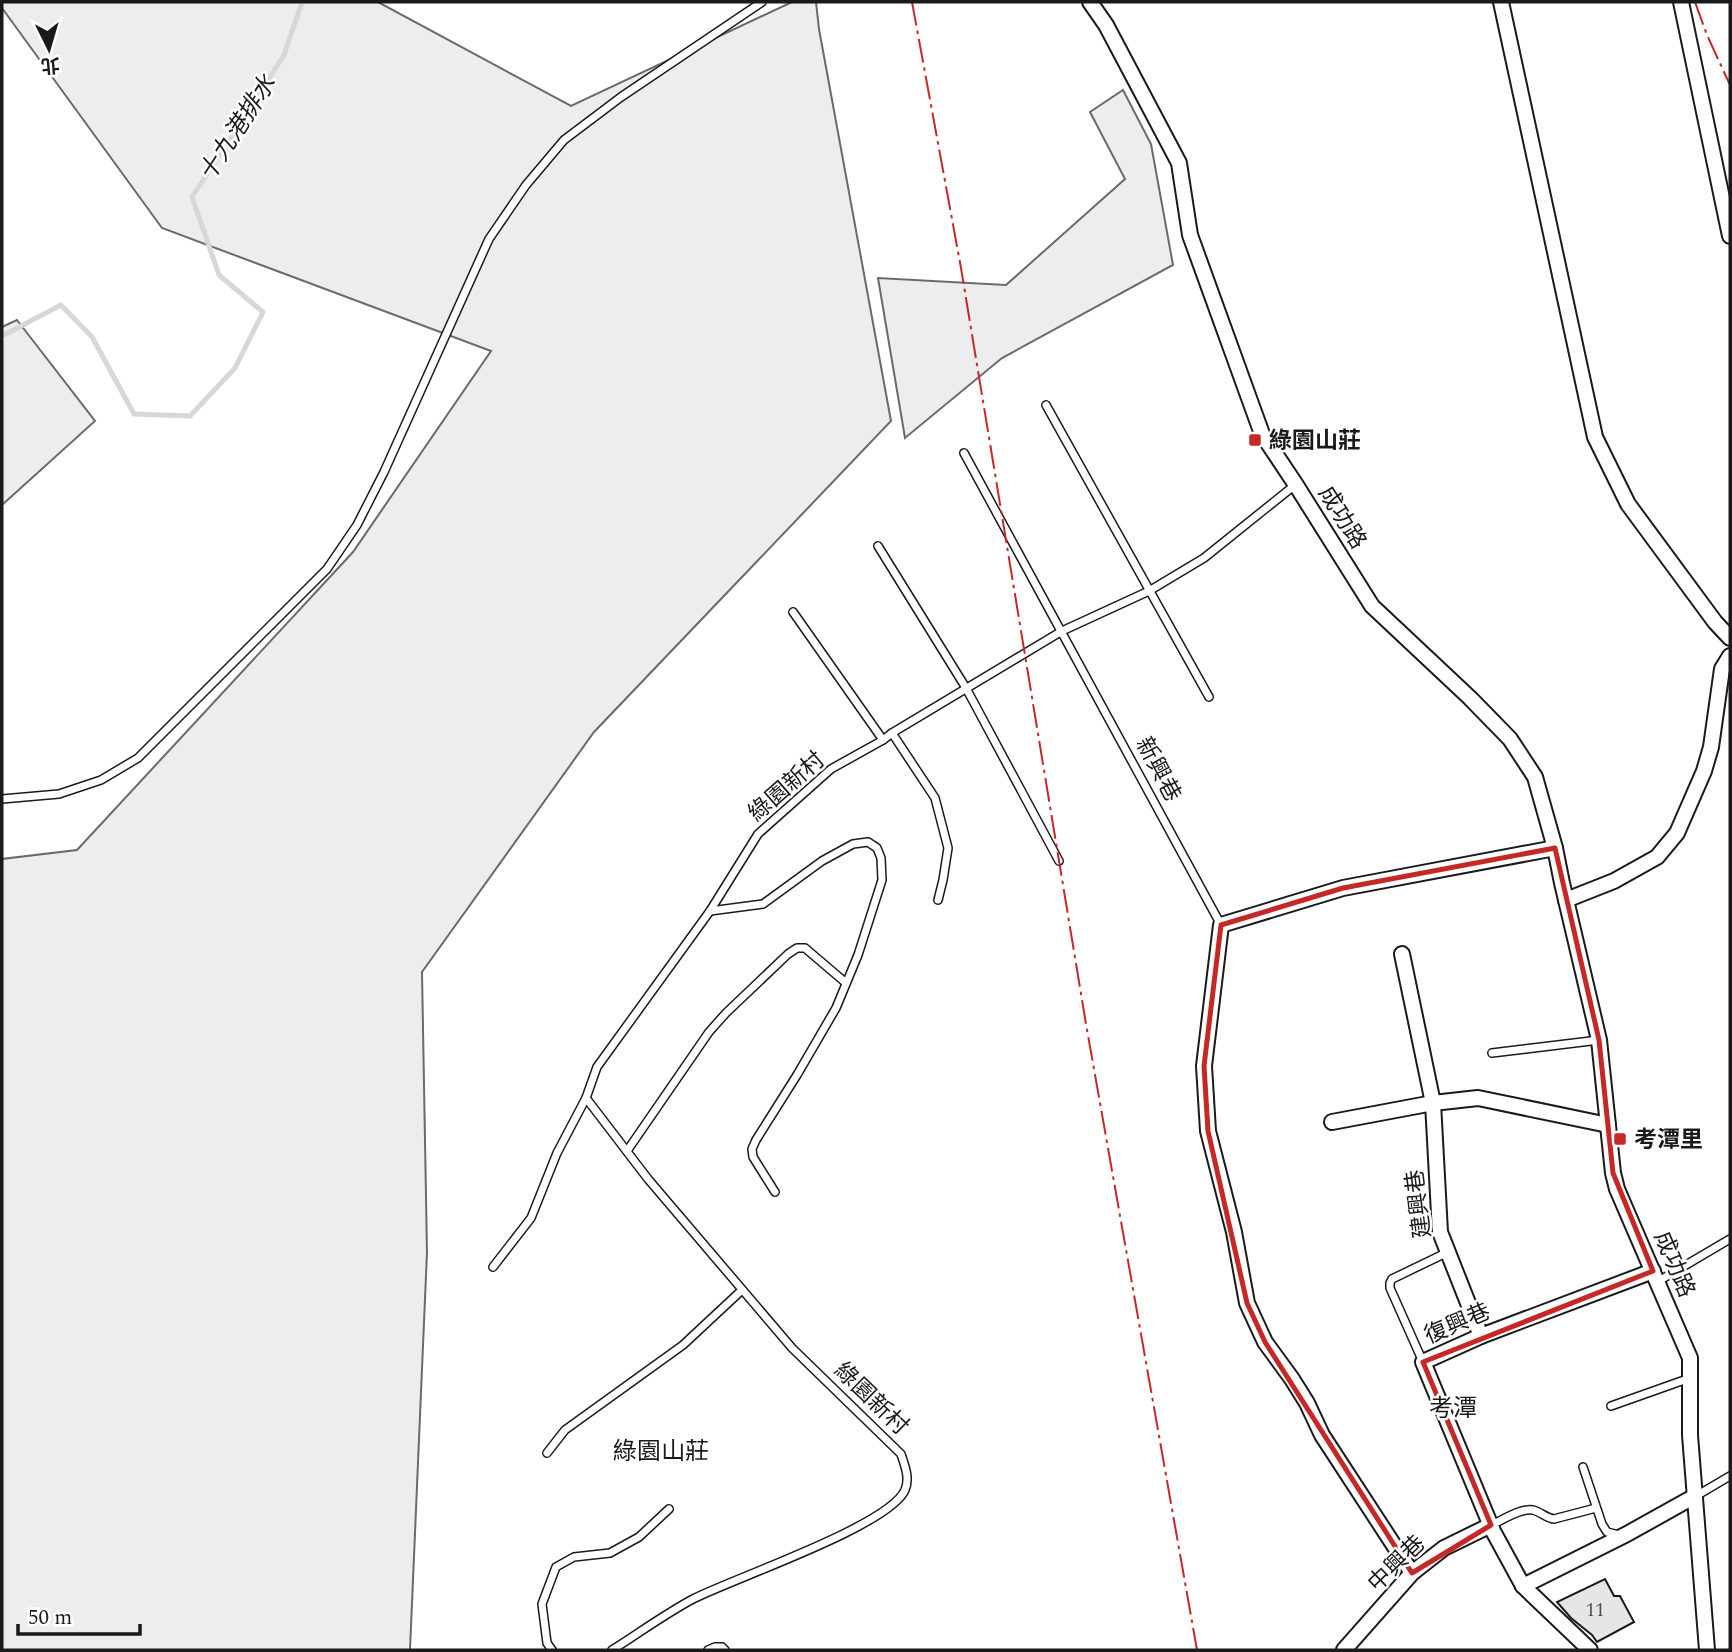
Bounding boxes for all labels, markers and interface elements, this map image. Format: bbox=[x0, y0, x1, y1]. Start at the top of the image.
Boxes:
north arrow bbox=[14, 14, 84, 84]
text: 北 bbox=[40, 49, 61, 80]
water label: 十九港排水 bbox=[190, 68, 286, 189]
place label: 綠園山莊 bbox=[1269, 424, 1361, 459]
marker: 綠園山莊 bbox=[1247, 432, 1263, 448]
street label: 成功路 bbox=[1309, 479, 1375, 556]
street label: 新興巷 bbox=[1126, 731, 1189, 808]
street label: 綠園新村 bbox=[741, 744, 833, 831]
place label: 考潭里 bbox=[1634, 1123, 1703, 1158]
marker: 考潭里 bbox=[1612, 1131, 1628, 1147]
street label: 建興巷 bbox=[1398, 1167, 1441, 1240]
street label: 成功路 bbox=[1644, 1226, 1703, 1303]
street label: 復興巷 bbox=[1419, 1295, 1496, 1354]
street label: 綠園新村 bbox=[826, 1355, 916, 1444]
district label: 考潭 bbox=[1429, 1391, 1477, 1427]
district label: 綠園山莊 bbox=[613, 1434, 709, 1470]
street label: 中興巷 bbox=[1360, 1528, 1434, 1601]
scale bar bbox=[18, 1592, 140, 1636]
house number: 11 bbox=[1585, 1596, 1605, 1625]
text: 50 m bbox=[28, 1602, 72, 1634]

